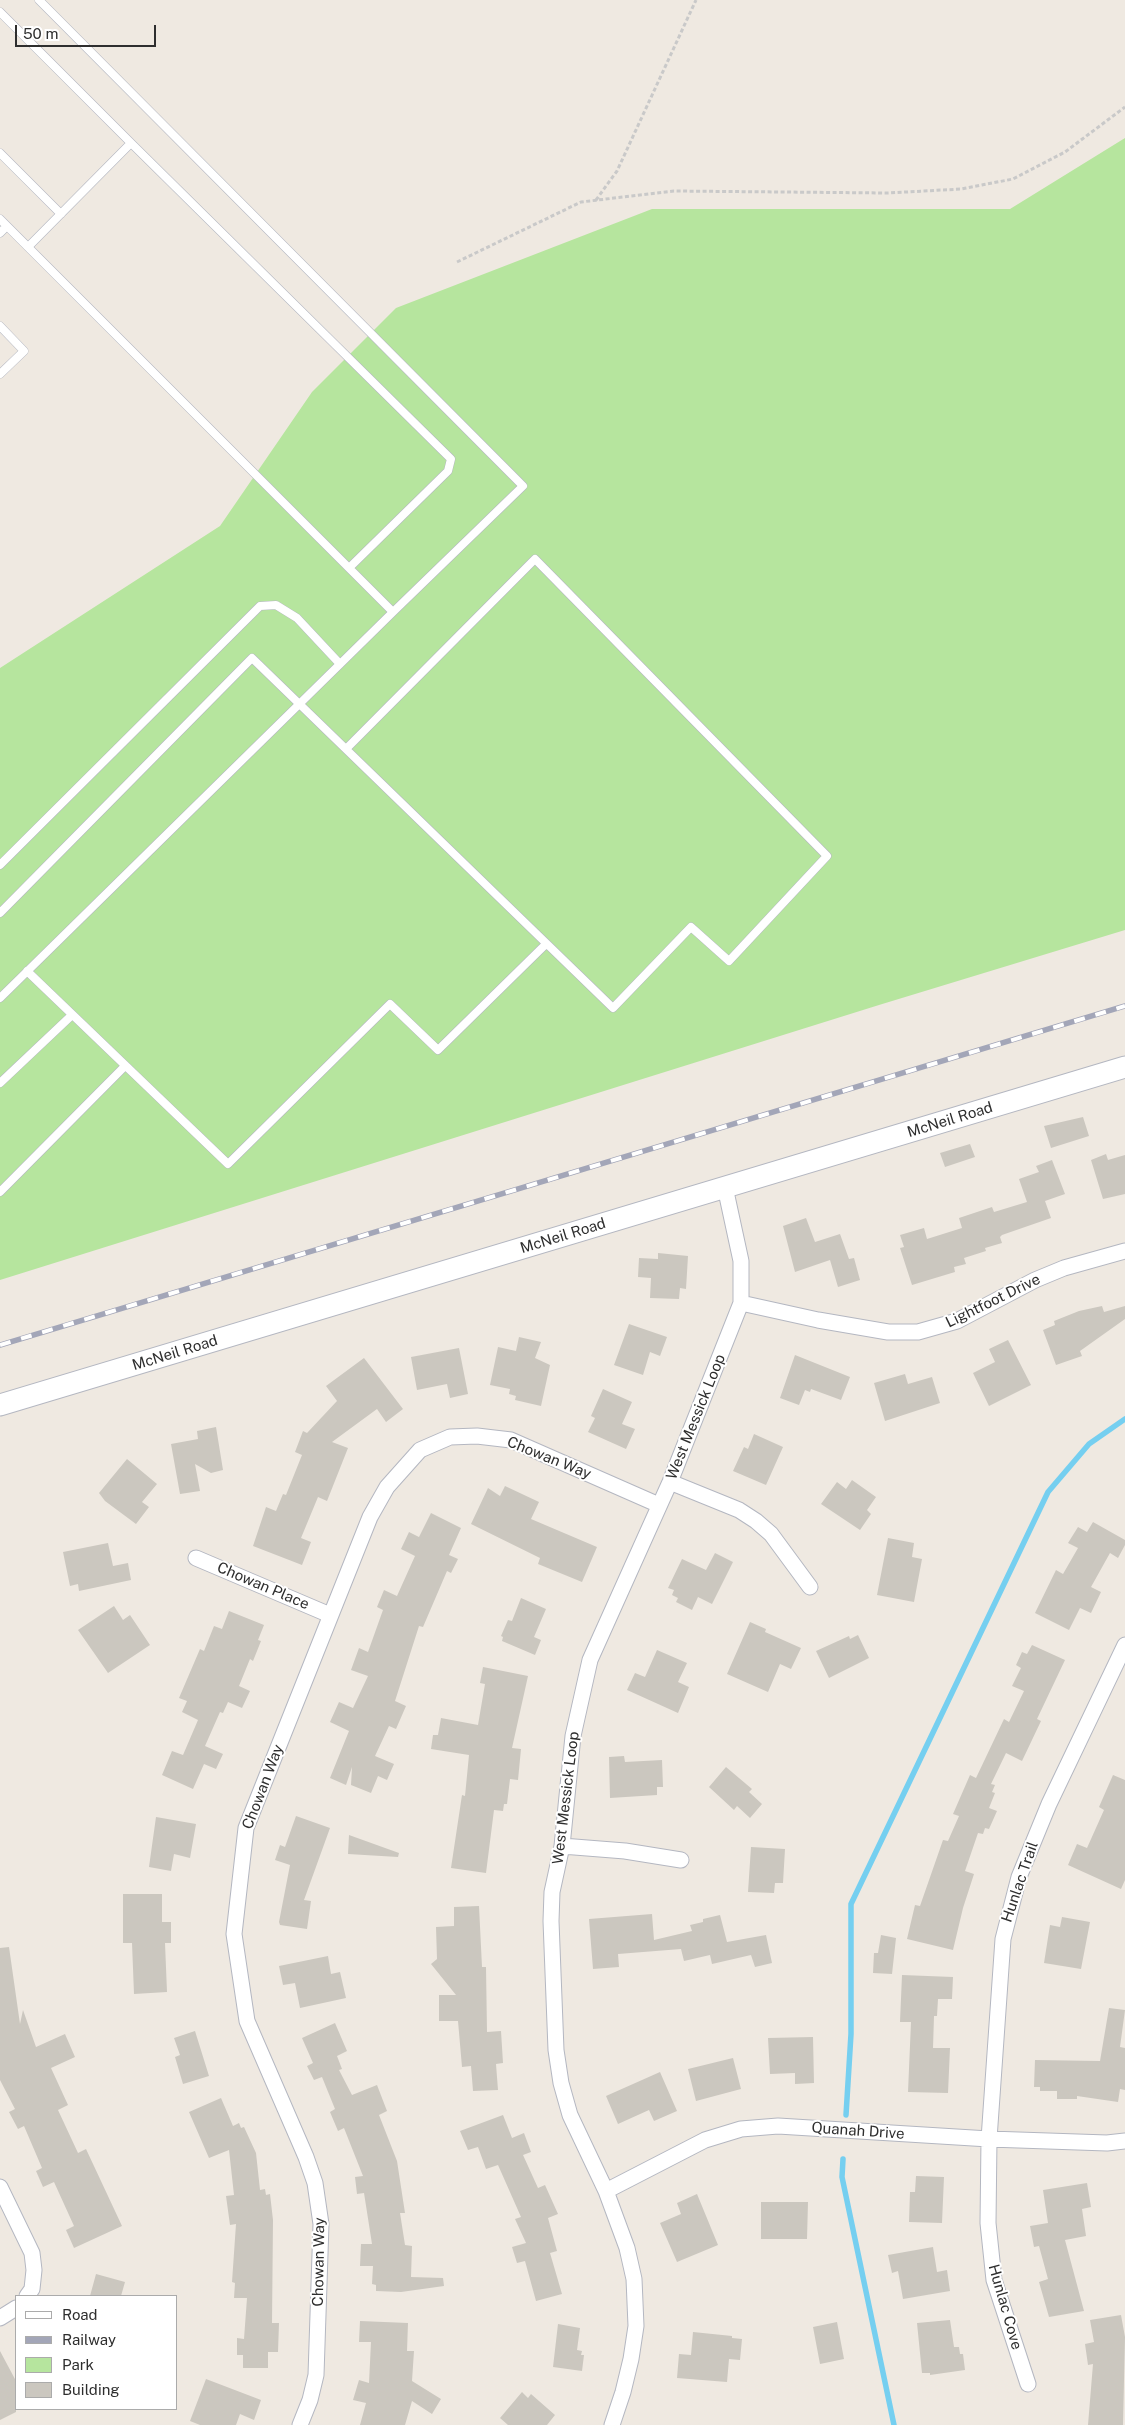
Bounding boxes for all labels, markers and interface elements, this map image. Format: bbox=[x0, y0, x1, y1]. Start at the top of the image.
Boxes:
scale bar bbox=[18, 15, 159, 47]
text: 50 m bbox=[23, 25, 58, 42]
street label: McNeil Road bbox=[905, 1098, 995, 1142]
street label: McNeil Road bbox=[518, 1214, 608, 1258]
street label: Lightfoot Drive bbox=[943, 1270, 1043, 1332]
street label: McNeil Road bbox=[130, 1331, 220, 1375]
street label: West Messick Loop bbox=[663, 1352, 729, 1482]
street label: Chowan Way bbox=[504, 1433, 594, 1483]
street label: Chowan Place bbox=[214, 1558, 312, 1614]
street label: West Messick Loop bbox=[549, 1730, 583, 1866]
street label: Chowan Way bbox=[239, 1742, 287, 1832]
street label: Hunlac Trail bbox=[998, 1839, 1042, 1925]
street label: Quanah Drive bbox=[811, 2119, 905, 2143]
street label: Chowan Way bbox=[309, 2217, 329, 2307]
street label: Hunlac Cove bbox=[984, 2262, 1026, 2352]
legend bbox=[15, 2295, 178, 2410]
text: Road bbox=[62, 2306, 98, 2323]
text: Railway bbox=[62, 2331, 116, 2348]
text: Park bbox=[62, 2356, 94, 2373]
text: Building bbox=[62, 2381, 120, 2398]

